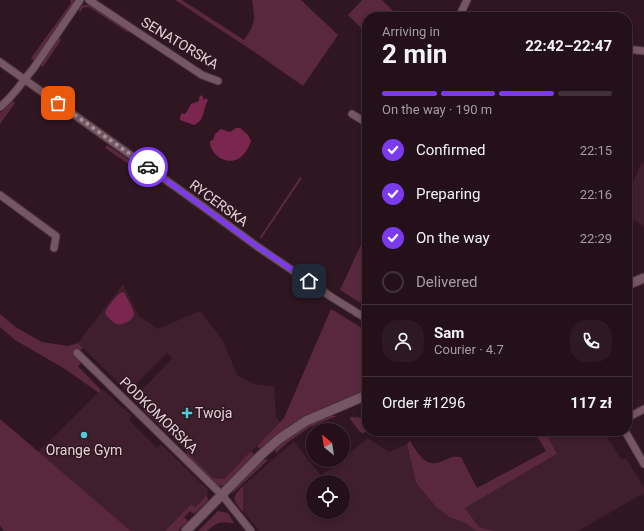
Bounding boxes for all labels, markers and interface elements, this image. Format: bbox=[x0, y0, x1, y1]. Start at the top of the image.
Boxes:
street label: SENATORSKA bbox=[138, 14, 222, 72]
text: Arriving in bbox=[382, 24, 440, 39]
text: 22:42–22:47 bbox=[525, 37, 612, 55]
text: 2 min bbox=[382, 39, 447, 69]
pin bbox=[41, 86, 75, 120]
icon: bag bbox=[47, 92, 69, 114]
text: On the way · 190 m bbox=[382, 102, 492, 117]
icon: check bbox=[382, 139, 404, 161]
text: Confirmed bbox=[416, 141, 486, 159]
text: 22:15 bbox=[580, 143, 612, 158]
courier bbox=[128, 147, 168, 187]
icon: car bbox=[137, 156, 159, 178]
street label: RYCERSKA bbox=[187, 176, 251, 230]
icon: check bbox=[382, 183, 404, 205]
text: Preparing bbox=[416, 185, 480, 203]
text: 22:16 bbox=[580, 187, 612, 202]
icon: check bbox=[382, 227, 404, 249]
text: On the way bbox=[416, 229, 490, 247]
text: 22:29 bbox=[580, 231, 612, 246]
pin bbox=[292, 264, 326, 298]
icon: home bbox=[298, 270, 320, 292]
text: Delivered bbox=[416, 273, 478, 291]
button: person bbox=[382, 320, 424, 362]
button: phone bbox=[570, 320, 612, 362]
text: Sam bbox=[434, 324, 464, 342]
text: Courier · 4.7 bbox=[434, 342, 504, 357]
street label: PODKOMORSKA bbox=[117, 374, 201, 456]
text: Order #1296 bbox=[382, 394, 465, 412]
text: 117 zł bbox=[570, 394, 612, 412]
place label: Twoja bbox=[195, 405, 232, 421]
marker: Twoja bbox=[182, 408, 192, 418]
north arrow bbox=[306, 423, 350, 467]
map controls bbox=[306, 423, 350, 519]
marker: Orange Gym bbox=[79, 430, 89, 440]
place label: Orange Gym bbox=[46, 442, 122, 458]
button: locate bbox=[306, 475, 350, 519]

